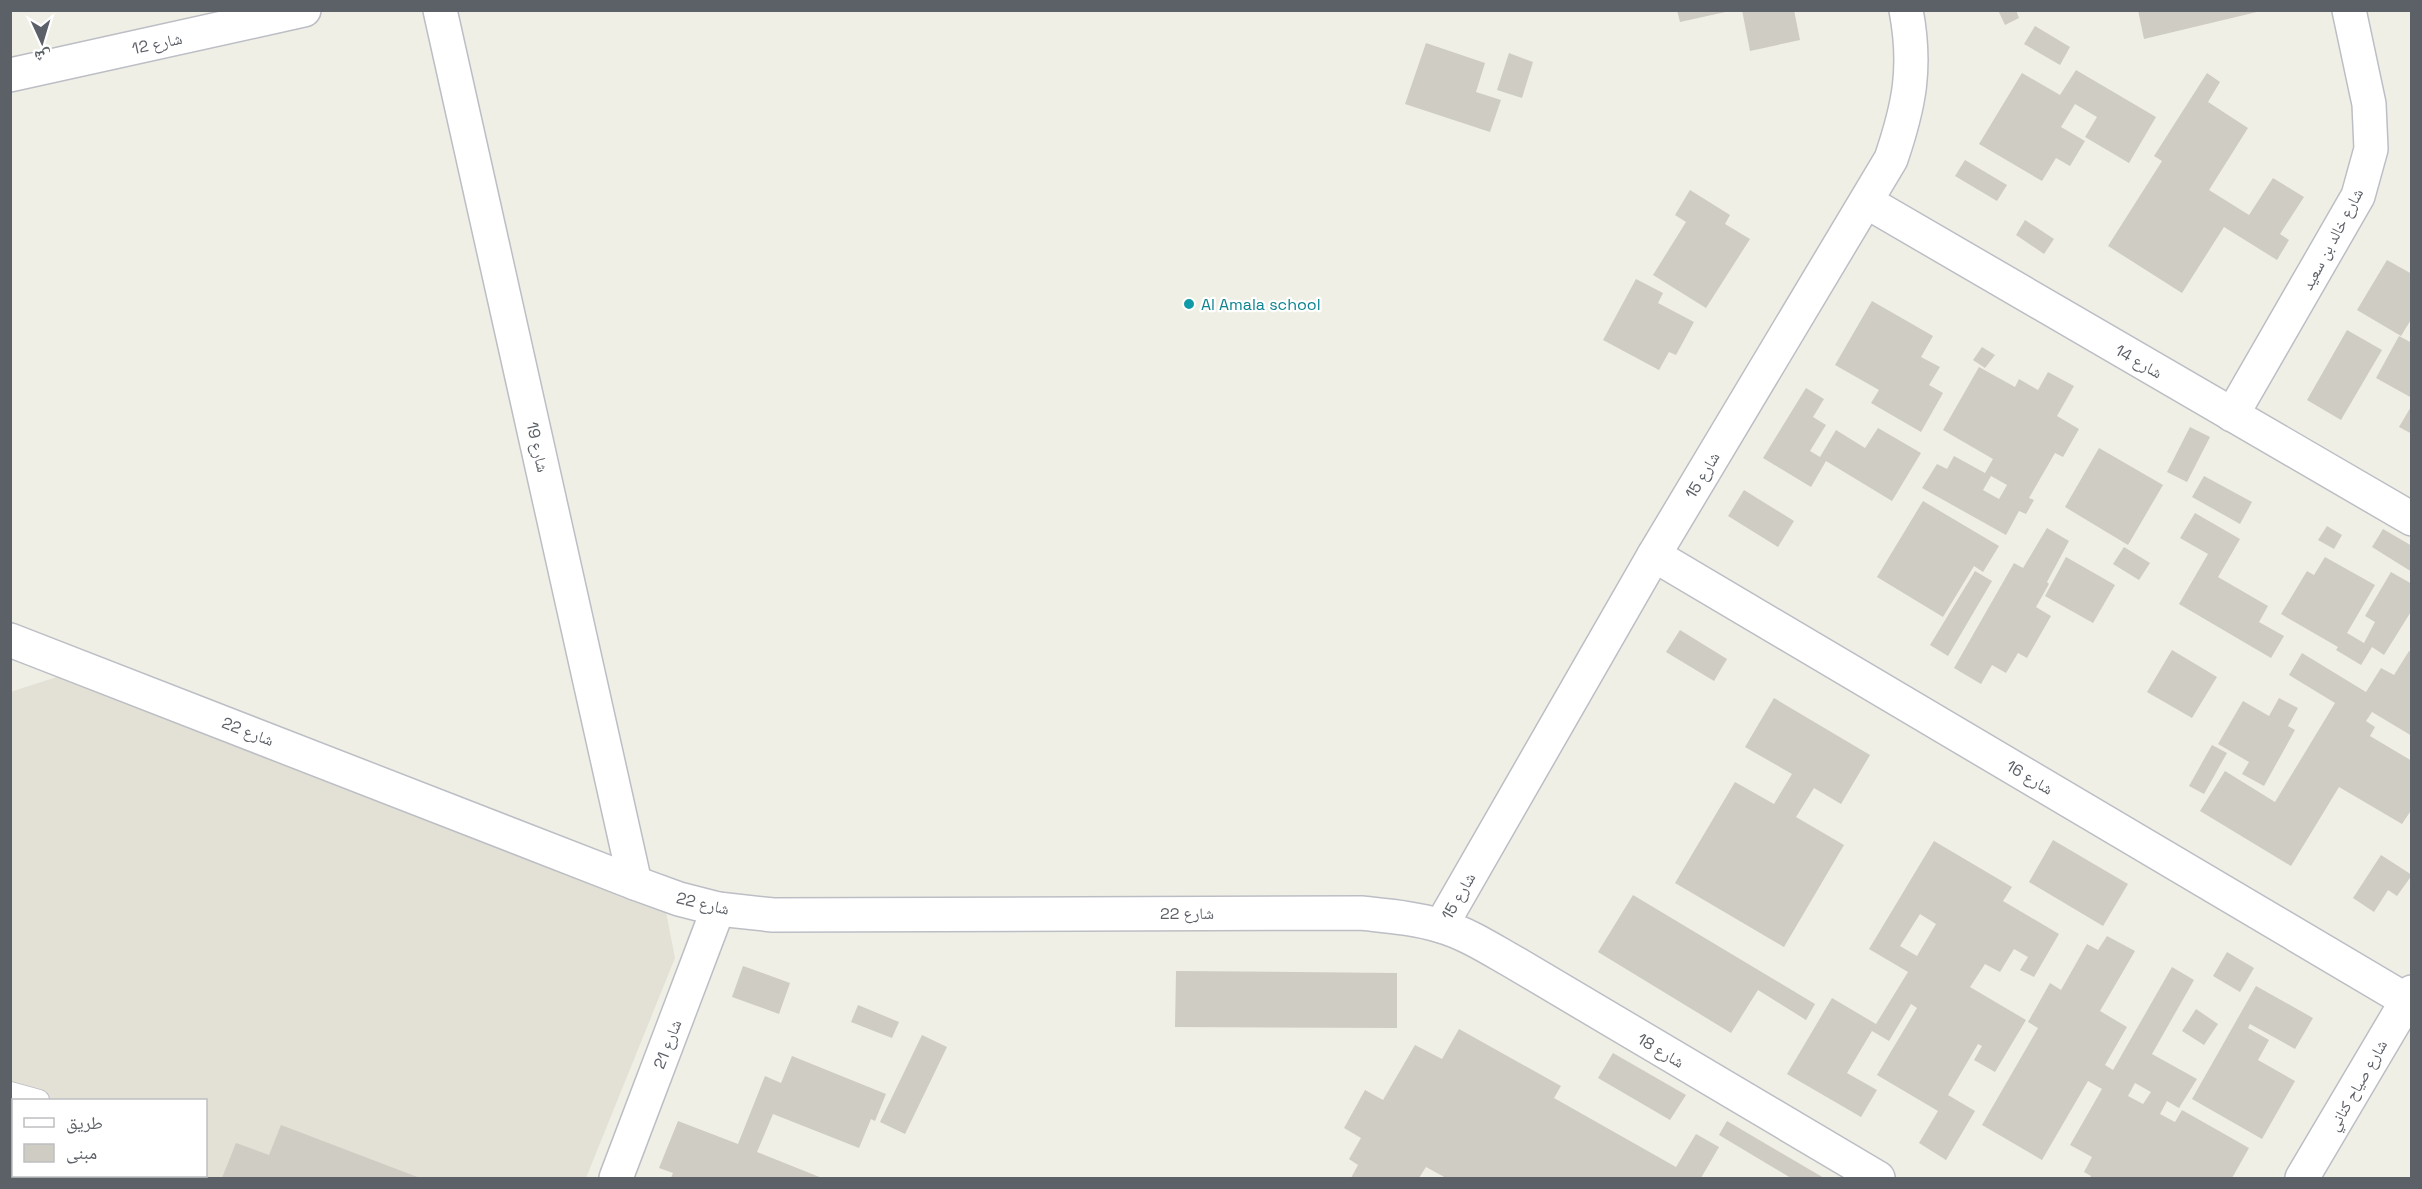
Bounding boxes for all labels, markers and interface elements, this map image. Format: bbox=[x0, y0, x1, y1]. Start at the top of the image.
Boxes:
north arrow bbox=[12, 12, 72, 72]
street label: شارع 12 bbox=[130, 28, 184, 59]
text: ش bbox=[34, 45, 52, 68]
street label: شارع خالد بن سعيد bbox=[2297, 185, 2368, 294]
place label: Al Amala school bbox=[1201, 294, 1321, 315]
marker: Al Amala school bbox=[1182, 297, 1196, 311]
street label: شارع 14 bbox=[2111, 340, 2166, 383]
street label: شارع 19 bbox=[522, 420, 553, 474]
street label: شارع 15 bbox=[1680, 448, 1725, 502]
street label: شارع 22 bbox=[219, 712, 277, 751]
street label: شارع 16 bbox=[2002, 755, 2057, 800]
street label: شارع 15 bbox=[1437, 869, 1480, 924]
street label: شارع 22 bbox=[674, 887, 731, 920]
street label: شارع 22 bbox=[1160, 903, 1214, 924]
street label: شارع 21 bbox=[649, 1017, 686, 1072]
street label: شارع 18 bbox=[1633, 1028, 1688, 1073]
street label: شارع صياح كناني bbox=[2323, 1036, 2394, 1136]
legend bbox=[12, 1099, 207, 1177]
text: طريق bbox=[66, 1111, 103, 1134]
text: مبنى bbox=[66, 1141, 97, 1164]

